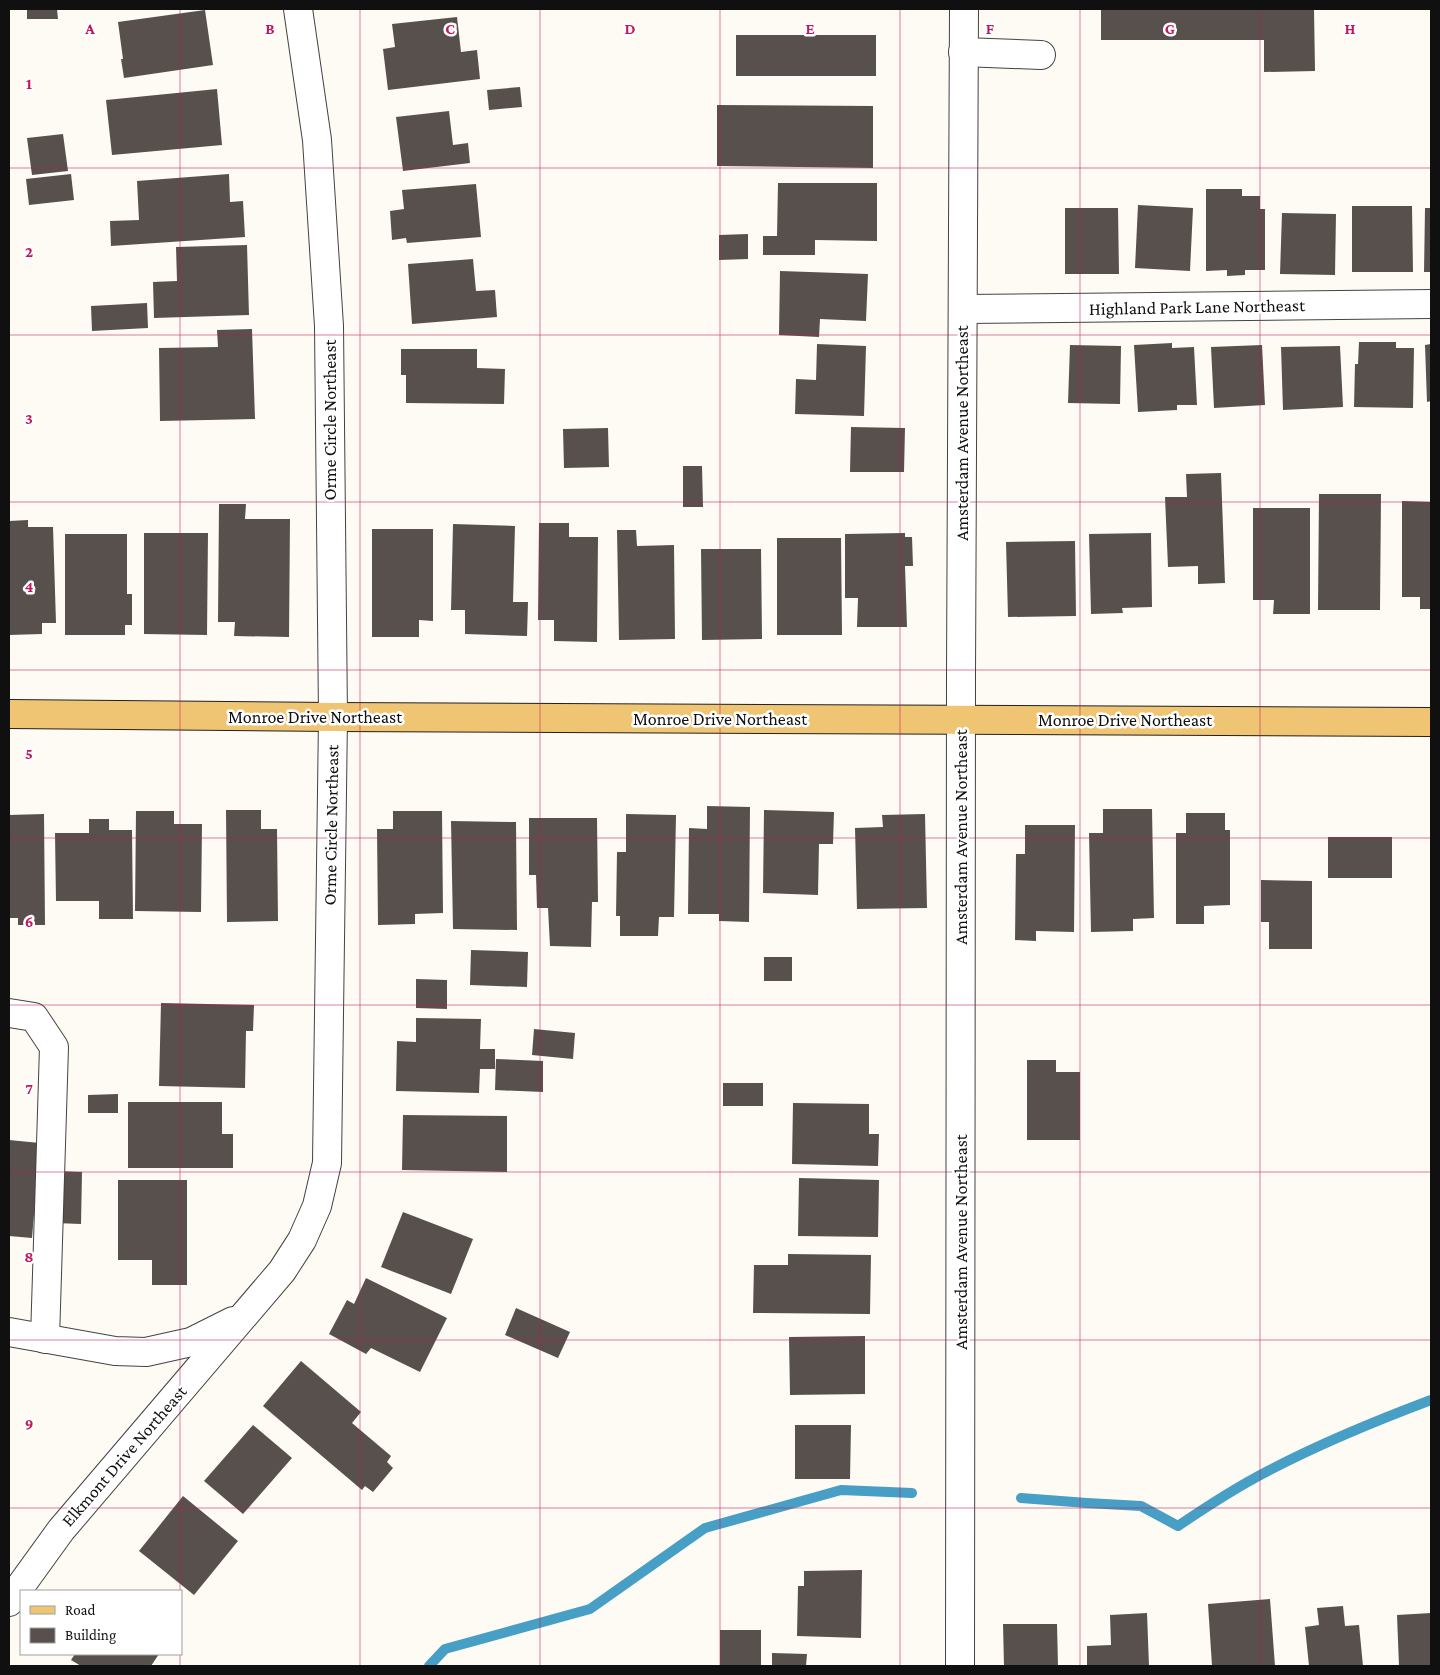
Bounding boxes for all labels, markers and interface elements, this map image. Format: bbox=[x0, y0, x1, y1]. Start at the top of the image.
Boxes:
text: A bbox=[84, 20, 95, 37]
text: B bbox=[265, 20, 275, 37]
text: C bbox=[445, 20, 455, 37]
text: D bbox=[624, 20, 636, 37]
text: E bbox=[805, 20, 815, 37]
text: F bbox=[986, 20, 995, 37]
text: G bbox=[1165, 20, 1175, 37]
text: H bbox=[1345, 20, 1356, 37]
text: 1 bbox=[26, 75, 32, 92]
text: 2 bbox=[25, 243, 33, 260]
street label: Highland Park Lane Northeast bbox=[1089, 295, 1306, 319]
street label: Amsterdam Avenue Northeast bbox=[952, 324, 972, 541]
street label: Orme Circle Northeast bbox=[320, 339, 340, 500]
text: 3 bbox=[25, 410, 33, 427]
text: 4 bbox=[25, 578, 34, 595]
street label: Monroe Drive Northeast bbox=[228, 707, 403, 727]
street label: Monroe Drive Northeast bbox=[633, 709, 808, 729]
street label: Monroe Drive Northeast bbox=[1038, 710, 1213, 730]
street label: Amsterdam Avenue Northeast bbox=[951, 728, 971, 945]
street label: Orme Circle Northeast bbox=[320, 743, 342, 906]
text: 5 bbox=[25, 745, 33, 762]
text: 6 bbox=[25, 913, 33, 930]
text: 7 bbox=[25, 1080, 33, 1097]
street label: Amsterdam Avenue Northeast bbox=[951, 1133, 971, 1350]
text: 8 bbox=[24, 1248, 34, 1265]
street label: Elkmont Drive Northeast bbox=[57, 1381, 191, 1530]
text: 9 bbox=[25, 1415, 33, 1432]
legend bbox=[20, 1590, 182, 1655]
text: Road bbox=[65, 1602, 96, 1618]
text: Building bbox=[65, 1627, 116, 1644]

